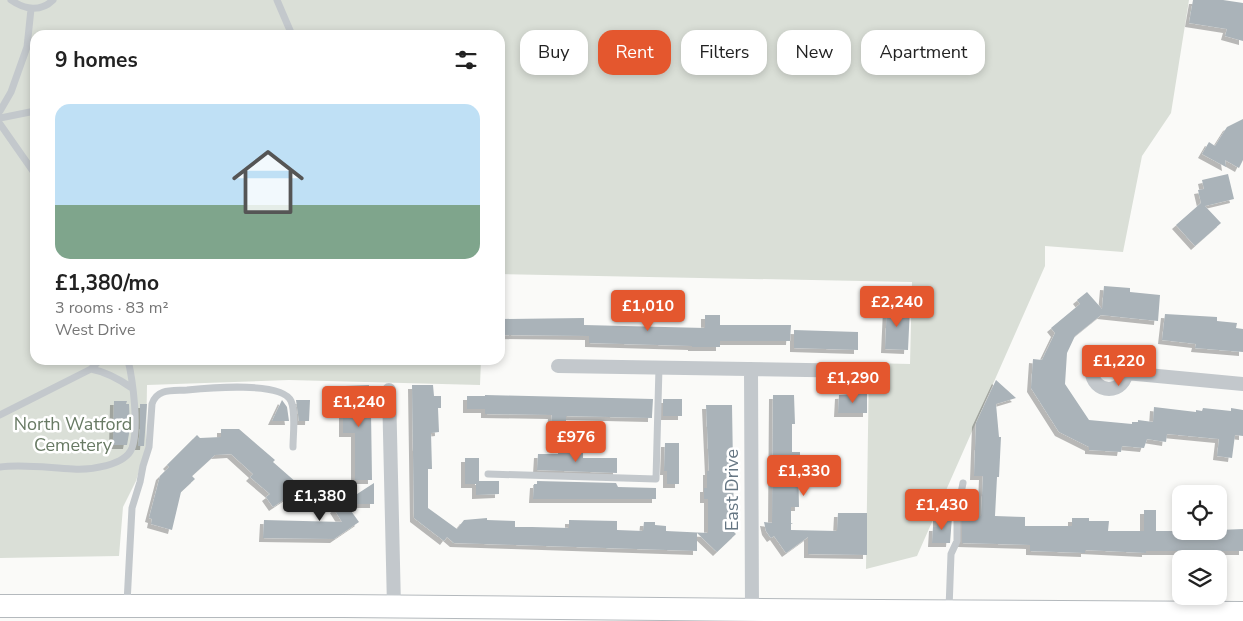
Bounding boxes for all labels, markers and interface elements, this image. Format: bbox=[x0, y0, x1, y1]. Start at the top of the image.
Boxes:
chip: Buy bbox=[520, 30, 588, 75]
chip: Rent bbox=[598, 30, 671, 75]
chip: Filters bbox=[681, 30, 767, 75]
chip: New bbox=[777, 30, 851, 75]
chip: Apartment bbox=[861, 30, 985, 75]
text: 9 homes bbox=[55, 46, 138, 74]
icon: filters bbox=[452, 46, 480, 74]
icon: home bbox=[223, 137, 313, 227]
text: £1,380/mo bbox=[55, 269, 159, 297]
pin: £2,240 bbox=[856, 286, 938, 328]
pin: £1,010 bbox=[607, 290, 689, 332]
text: £2,240 bbox=[871, 291, 923, 313]
text: £1,010 bbox=[622, 295, 674, 317]
text: 3 rooms · 83 m² bbox=[55, 297, 168, 319]
text: West Drive bbox=[55, 319, 135, 341]
pin: £1,220 bbox=[1078, 344, 1160, 387]
text: £1,220 bbox=[1093, 350, 1145, 372]
pin: £1,290 bbox=[812, 362, 894, 404]
text: £1,290 bbox=[827, 367, 879, 389]
pin: £1,240 bbox=[318, 386, 400, 428]
text: £1,240 bbox=[333, 391, 385, 413]
park label: North Watford Cemetery bbox=[14, 412, 132, 457]
pin: £976 bbox=[546, 420, 606, 463]
text: £976 bbox=[557, 426, 595, 448]
street label: East Drive bbox=[720, 449, 744, 531]
pin: £1,330 bbox=[763, 454, 845, 497]
text: £1,330 bbox=[778, 460, 830, 482]
pin: £1,380 bbox=[279, 480, 361, 522]
text: £1,380 bbox=[294, 485, 346, 507]
map controls bbox=[1172, 485, 1227, 605]
button: locate bbox=[1172, 485, 1227, 540]
pin: £1,430 bbox=[901, 488, 983, 531]
text: £1,430 bbox=[916, 494, 968, 516]
button: layers bbox=[1172, 550, 1227, 605]

